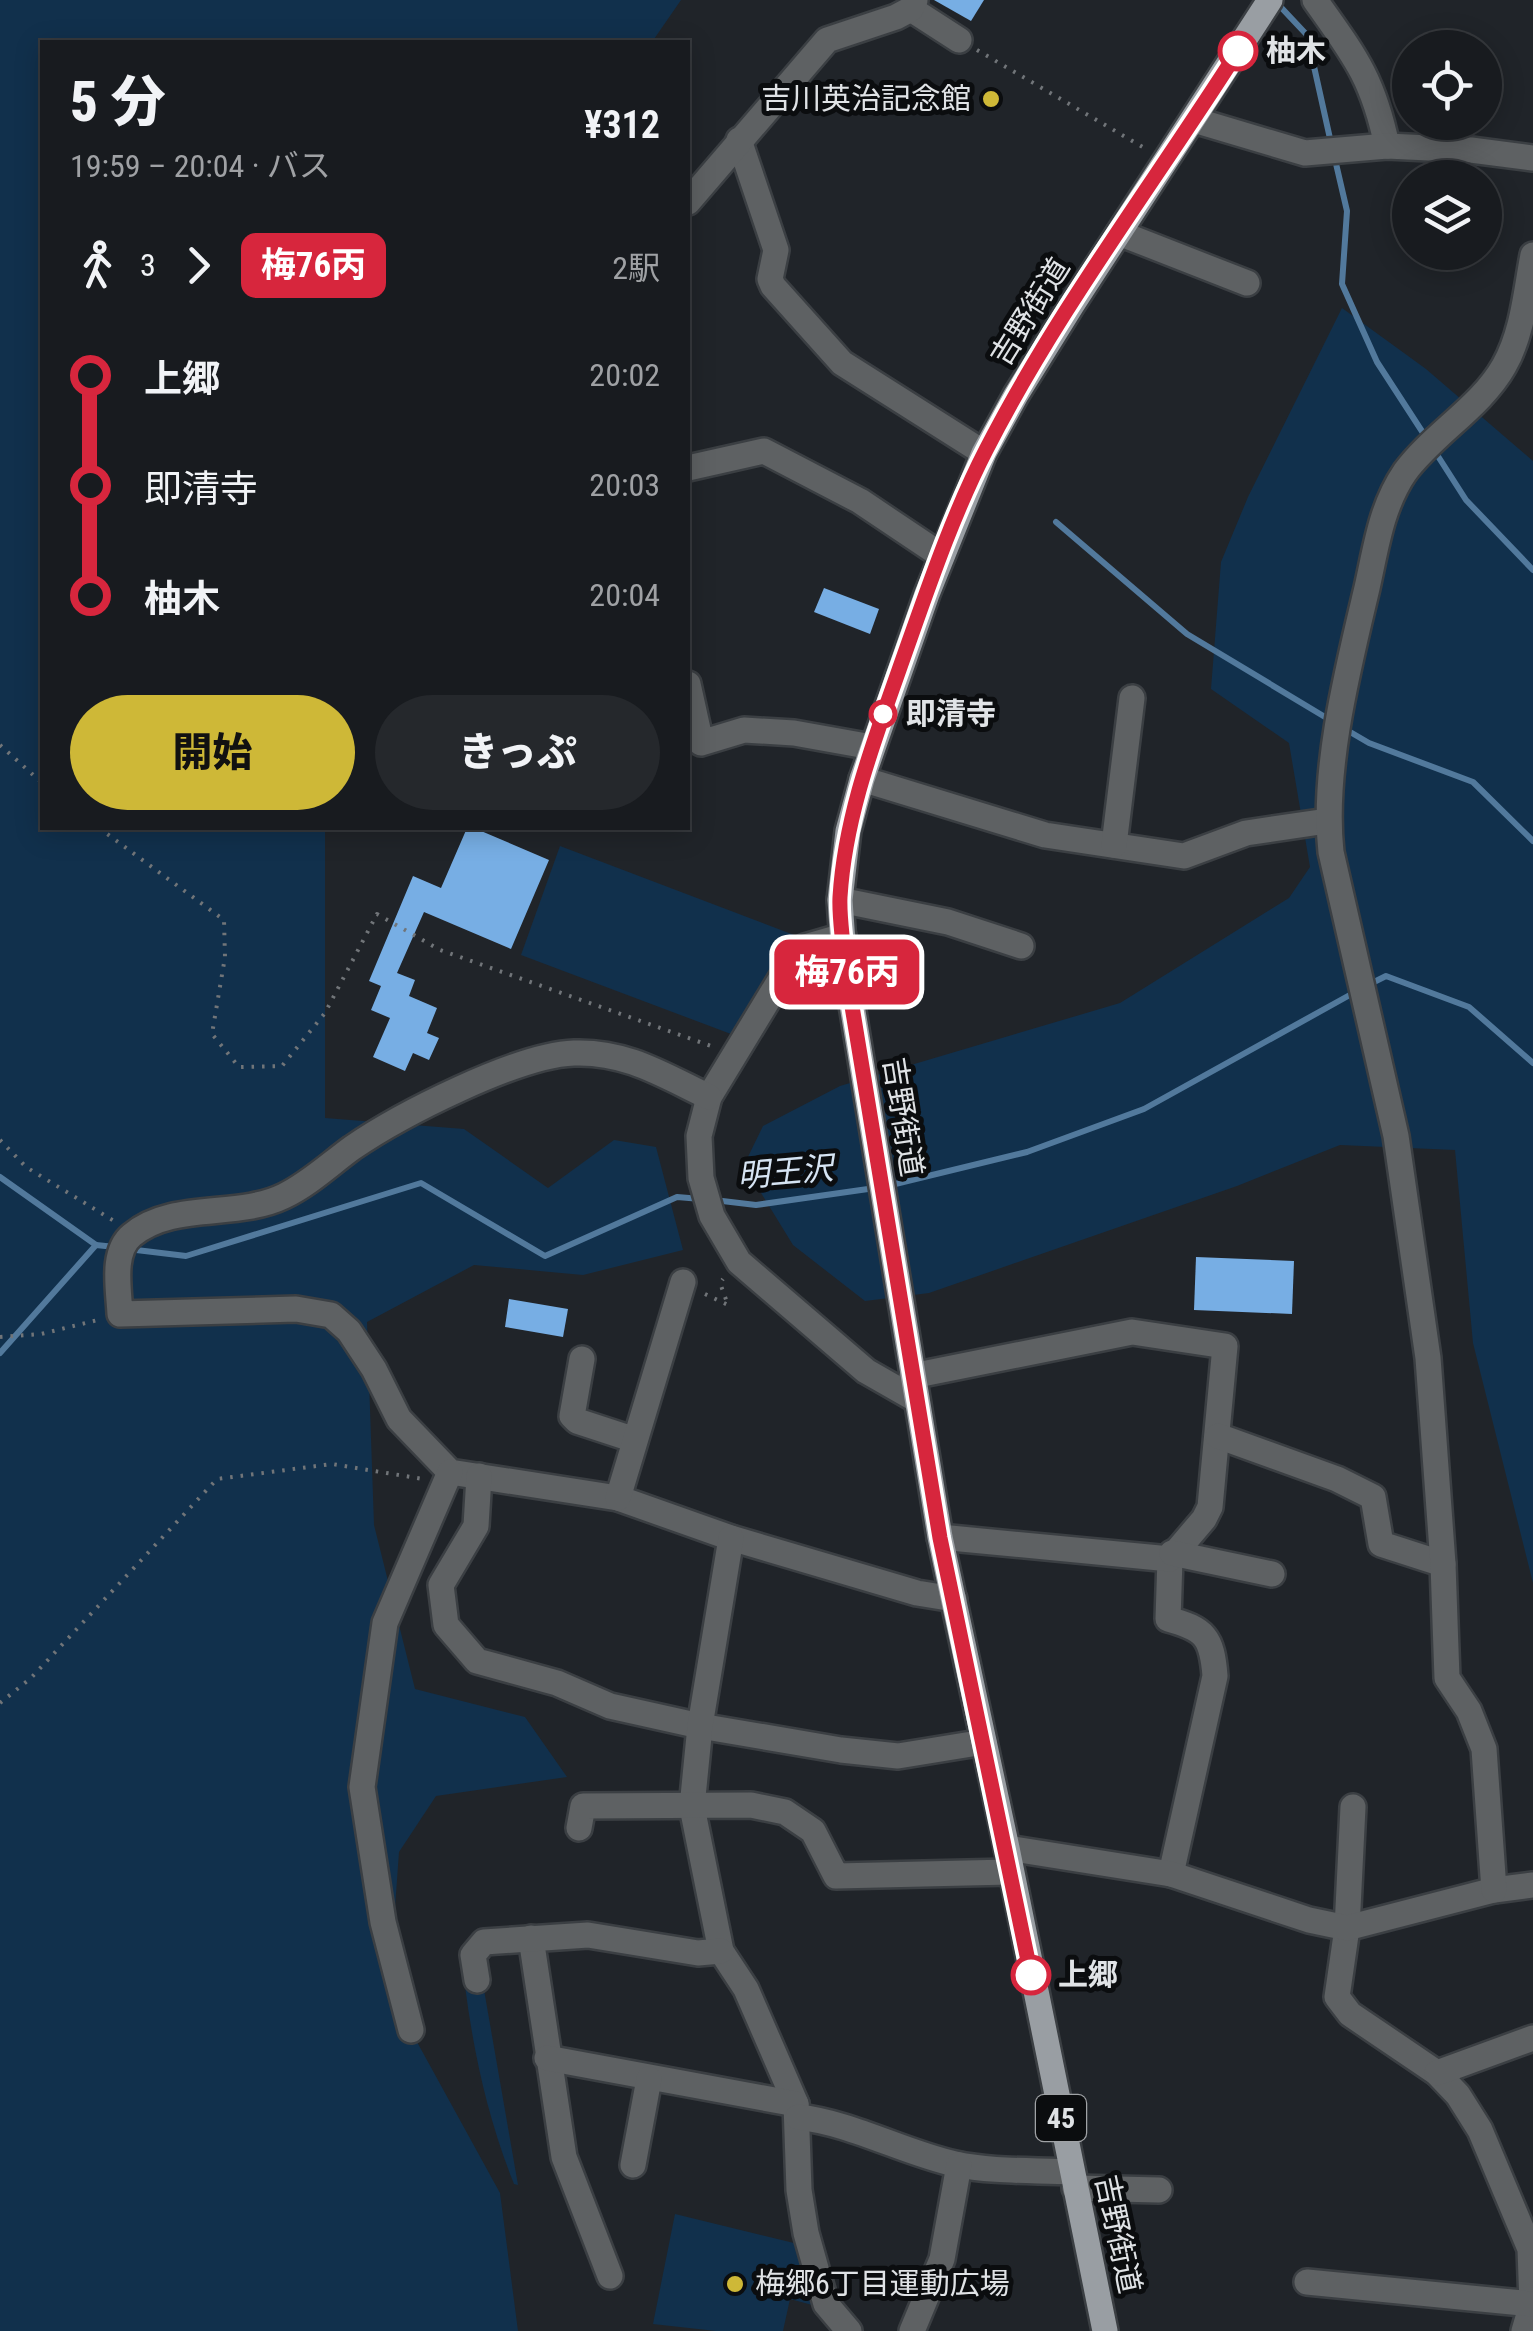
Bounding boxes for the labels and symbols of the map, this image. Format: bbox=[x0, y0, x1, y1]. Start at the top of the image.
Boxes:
marker: 柚木 bbox=[1219, 32, 1257, 70]
place label: 柚木 bbox=[1266, 33, 1326, 68]
place label: 吉川英治記念館 bbox=[761, 81, 971, 116]
marker: 吉川英治記念館 bbox=[980, 88, 1002, 110]
street label: 吉野街道 bbox=[983, 252, 1076, 372]
place label: 即清寺 bbox=[906, 696, 996, 731]
marker: 即清寺 bbox=[870, 701, 896, 727]
line badge: 梅76丙 bbox=[777, 940, 917, 1004]
street label: 吉野街道 bbox=[877, 1055, 930, 1179]
water label: 明王沢 bbox=[736, 1149, 838, 1195]
marker: 上郷 bbox=[1012, 1956, 1050, 1994]
place label: 上郷 bbox=[1058, 1957, 1118, 1992]
road number: 45 bbox=[1036, 2095, 1086, 2141]
street label: 吉野街道 bbox=[1089, 2172, 1148, 2296]
place label: 梅郷6丁目運動広場 bbox=[755, 2266, 1010, 2301]
marker: 梅郷6丁目運動広場 bbox=[724, 2273, 746, 2295]

